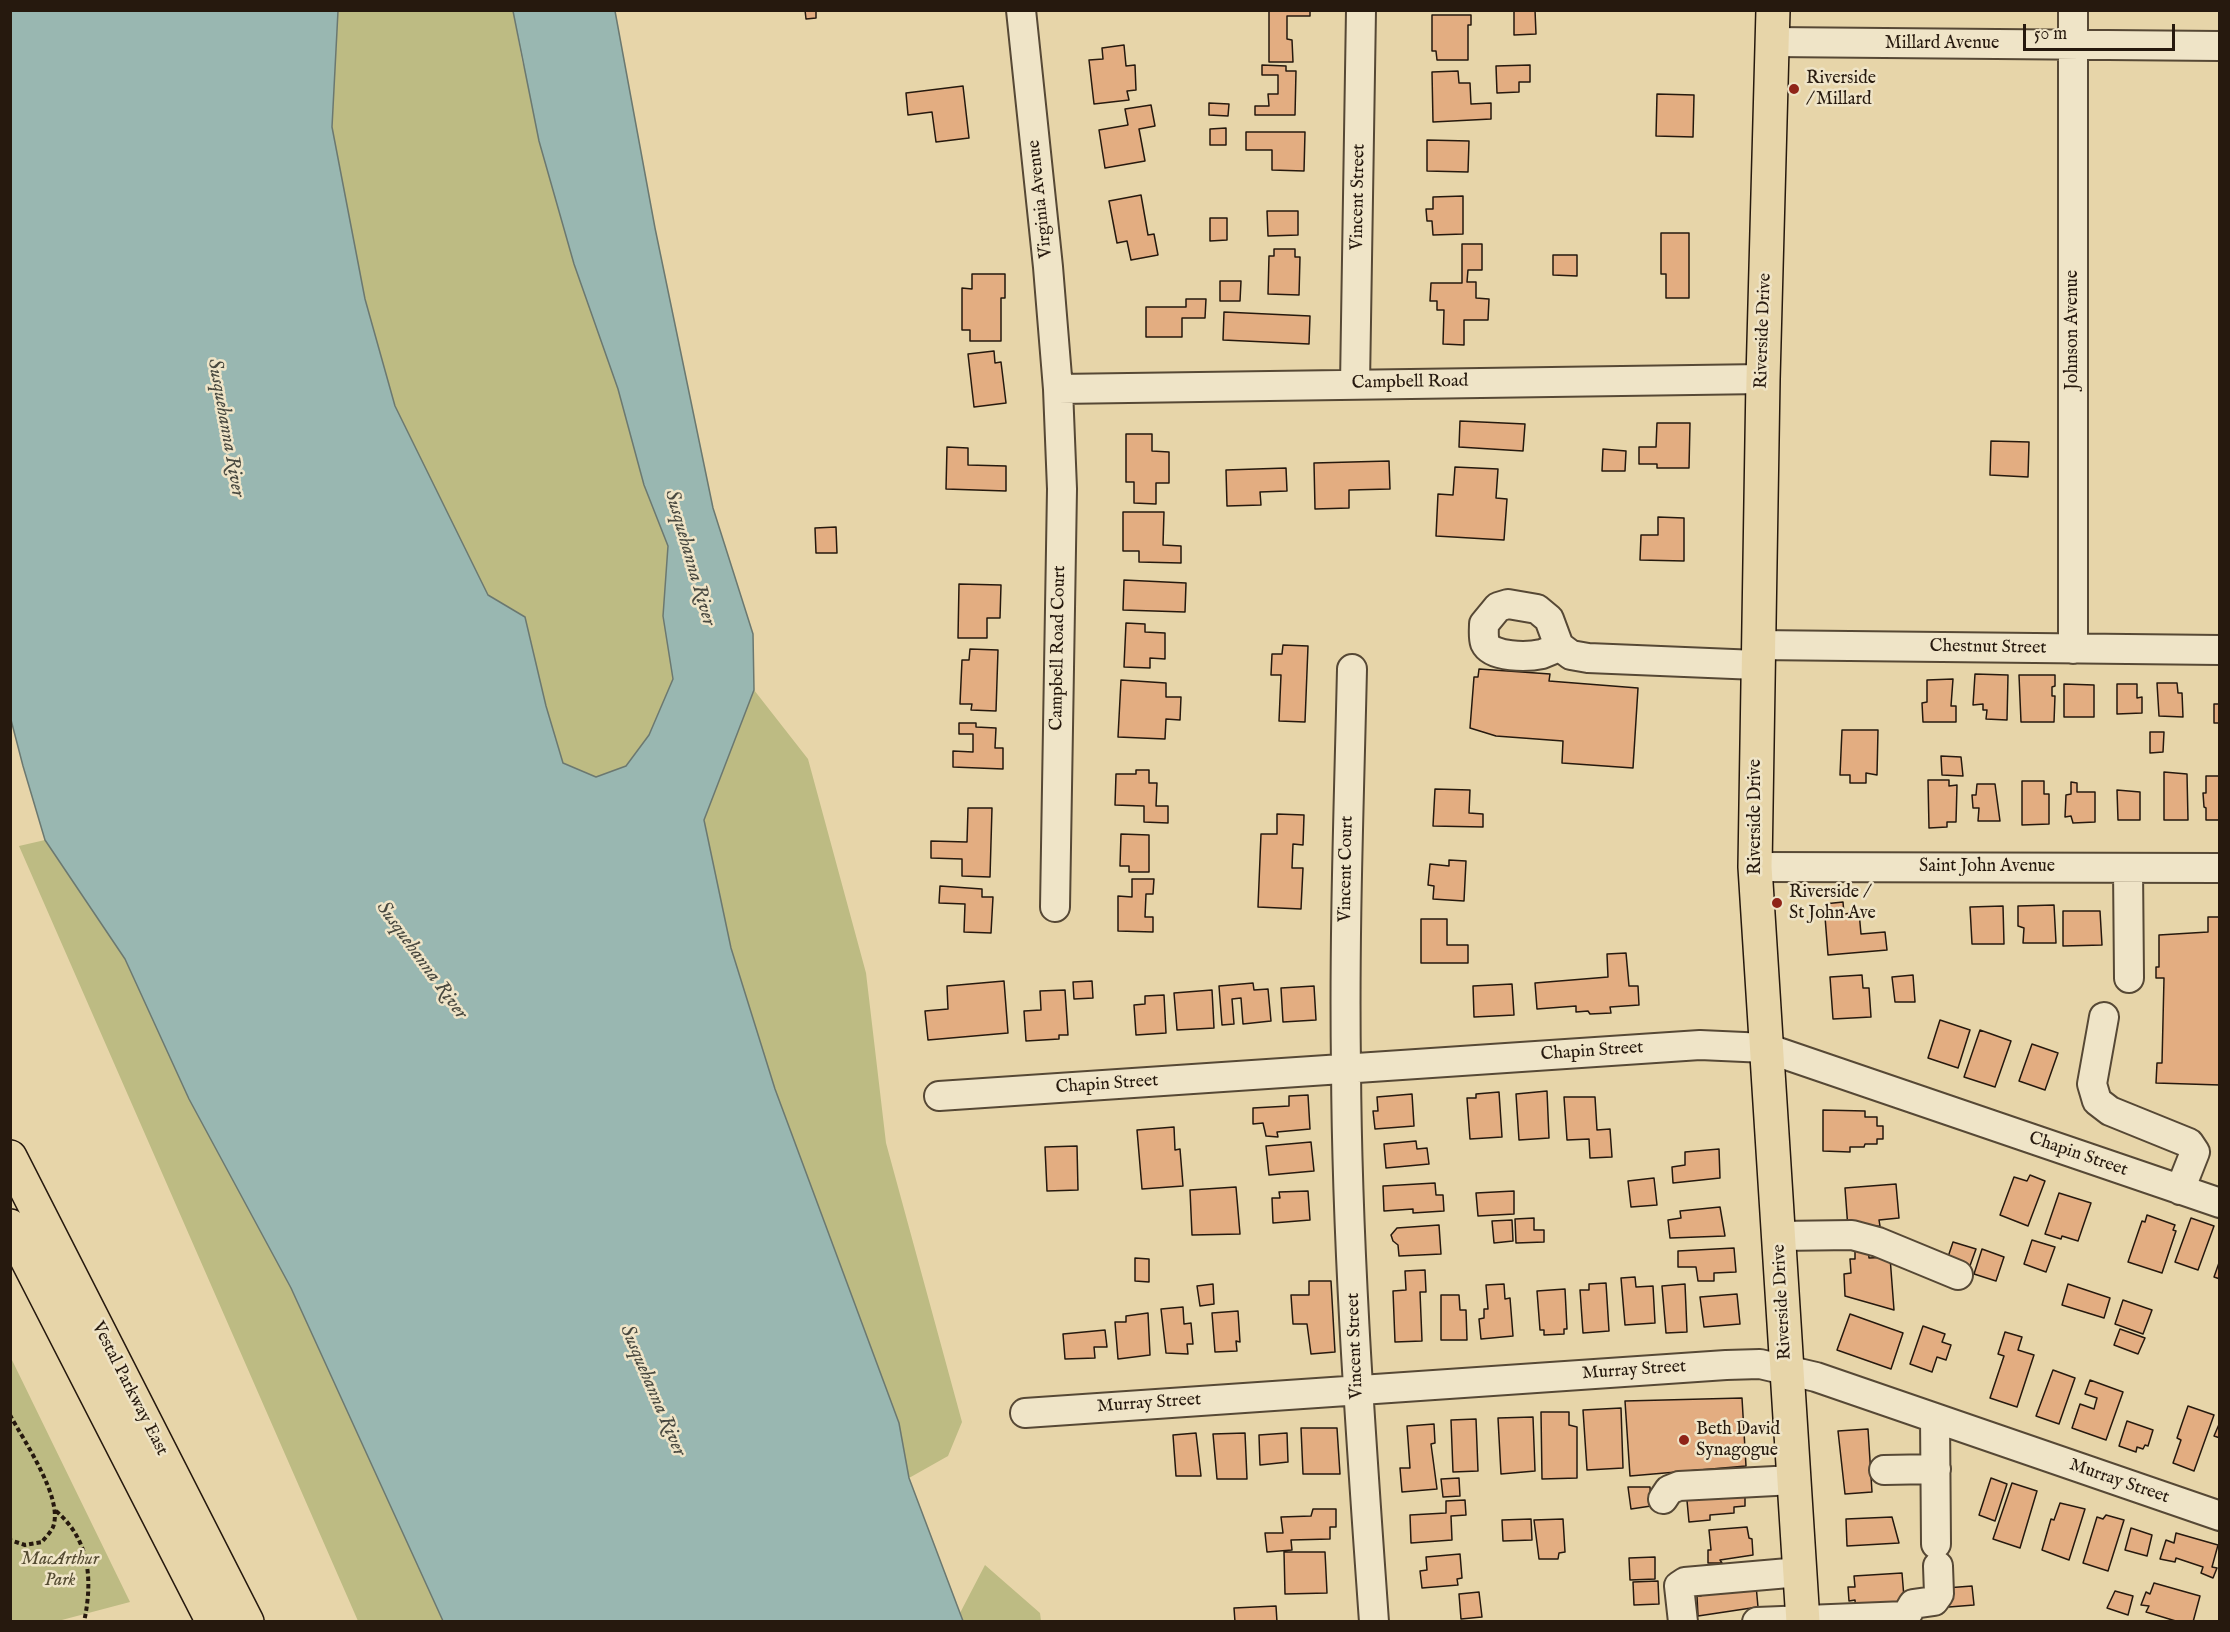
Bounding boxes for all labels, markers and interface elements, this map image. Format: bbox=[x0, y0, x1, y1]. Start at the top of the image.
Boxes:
scale bar bbox=[2026, 12, 2178, 50]
text: 50 m bbox=[2034, 23, 2067, 46]
street label: Millard Avenue bbox=[1885, 33, 1999, 55]
place label: Riverside / Millard bbox=[1806, 68, 1876, 110]
marker: Riverside / Millard bbox=[1787, 82, 1801, 96]
street label: Virginia Avenue bbox=[1024, 139, 1058, 259]
street label: Vincent Street bbox=[1347, 144, 1371, 250]
street label: Johnson Avenue bbox=[2062, 270, 2084, 390]
street label: Riverside Drive bbox=[1751, 273, 1777, 389]
water label: Susquehanna River bbox=[201, 357, 249, 499]
street label: Campbell Road bbox=[1351, 371, 1469, 395]
water label: Susquehanna River bbox=[658, 487, 720, 629]
street label: Campbell Road Court bbox=[1047, 565, 1071, 731]
street label: Chestnut Street bbox=[1929, 636, 2047, 660]
street label: Riverside Drive bbox=[1745, 759, 1767, 875]
street label: Vincent Court bbox=[1335, 816, 1359, 922]
street label: Saint John Avenue bbox=[1919, 856, 2055, 878]
place label: Riverside / St John Ave bbox=[1789, 882, 1876, 924]
marker: Riverside / St John Ave bbox=[1770, 896, 1784, 910]
water label: Susquehanna River bbox=[370, 897, 472, 1025]
street label: Chapin Street bbox=[1540, 1038, 1644, 1066]
street label: Chapin Street bbox=[1055, 1071, 1159, 1099]
street label: Chapin Street bbox=[2026, 1128, 2130, 1182]
street label: Riverside Drive bbox=[1769, 1244, 1797, 1360]
street label: Vincent Street bbox=[1343, 1292, 1369, 1400]
street label: Vestal Parkway East bbox=[86, 1318, 172, 1460]
water label: Susquehanna River bbox=[614, 1322, 690, 1460]
street label: Murray Street bbox=[1581, 1357, 1687, 1385]
street label: Murray Street bbox=[1096, 1390, 1202, 1418]
place label: Beth David Synagogue bbox=[1696, 1419, 1780, 1462]
marker: Beth David Synagogue bbox=[1677, 1433, 1691, 1447]
street label: Murray Street bbox=[2066, 1455, 2172, 1509]
park label: MacArthur Park bbox=[21, 1549, 99, 1592]

